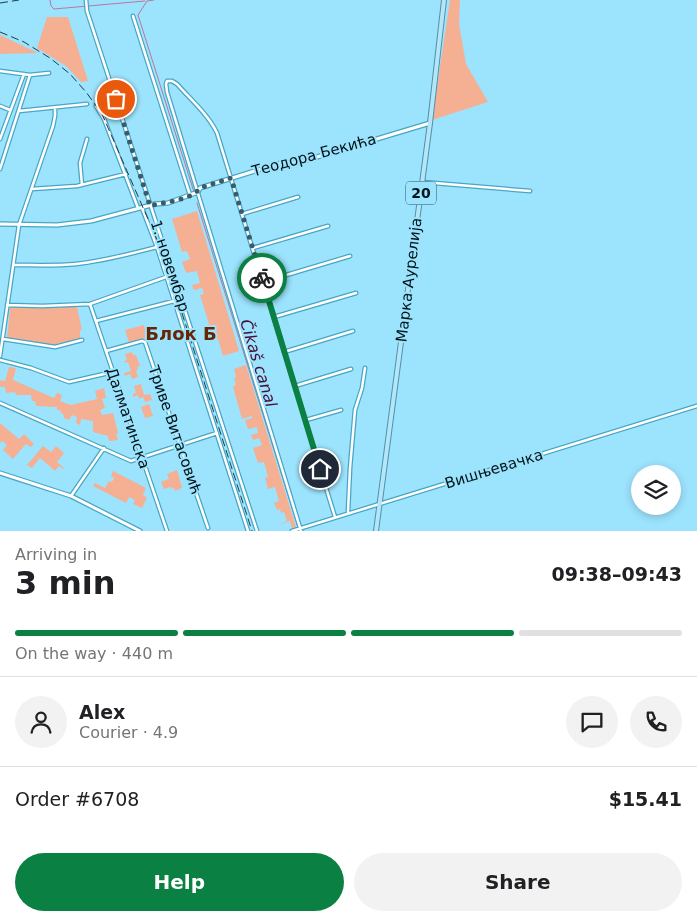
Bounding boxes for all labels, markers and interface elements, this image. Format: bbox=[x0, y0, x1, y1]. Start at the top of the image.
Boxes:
pin bbox=[95, 78, 137, 120]
icon: bag bbox=[102, 85, 130, 113]
street label: Теодора Бекића bbox=[249, 130, 378, 181]
road number: 20 bbox=[406, 182, 436, 204]
street label: Марка Аурелија bbox=[392, 217, 426, 343]
street label: 1. новембар bbox=[147, 218, 193, 314]
courier bbox=[237, 253, 287, 303]
icon: bike bbox=[248, 264, 276, 292]
water label: Čikaš canal bbox=[236, 317, 281, 410]
district label: Блок Б bbox=[145, 323, 217, 344]
street label: Триве Витасовић bbox=[144, 362, 205, 497]
street label: Далматинска bbox=[102, 365, 154, 471]
street label: Вишњевачка bbox=[443, 446, 545, 492]
pin bbox=[299, 448, 341, 490]
icon: home bbox=[306, 455, 334, 483]
map controls bbox=[631, 465, 681, 515]
button: layers bbox=[631, 465, 681, 515]
text: Arriving in bbox=[15, 545, 97, 564]
text: 09:38–09:43 bbox=[552, 563, 682, 585]
text: 3 min bbox=[15, 564, 116, 602]
text: On the way · 440 m bbox=[15, 644, 173, 663]
button: person bbox=[15, 696, 67, 748]
button: chat bbox=[566, 696, 618, 748]
button: phone bbox=[630, 696, 682, 748]
text: Alex bbox=[79, 701, 125, 723]
text: Courier · 4.9 bbox=[79, 723, 178, 742]
text: Order #6708 bbox=[15, 788, 139, 810]
text: $15.41 bbox=[609, 788, 682, 810]
button: Help bbox=[15, 853, 344, 911]
button: Share bbox=[354, 853, 682, 911]

